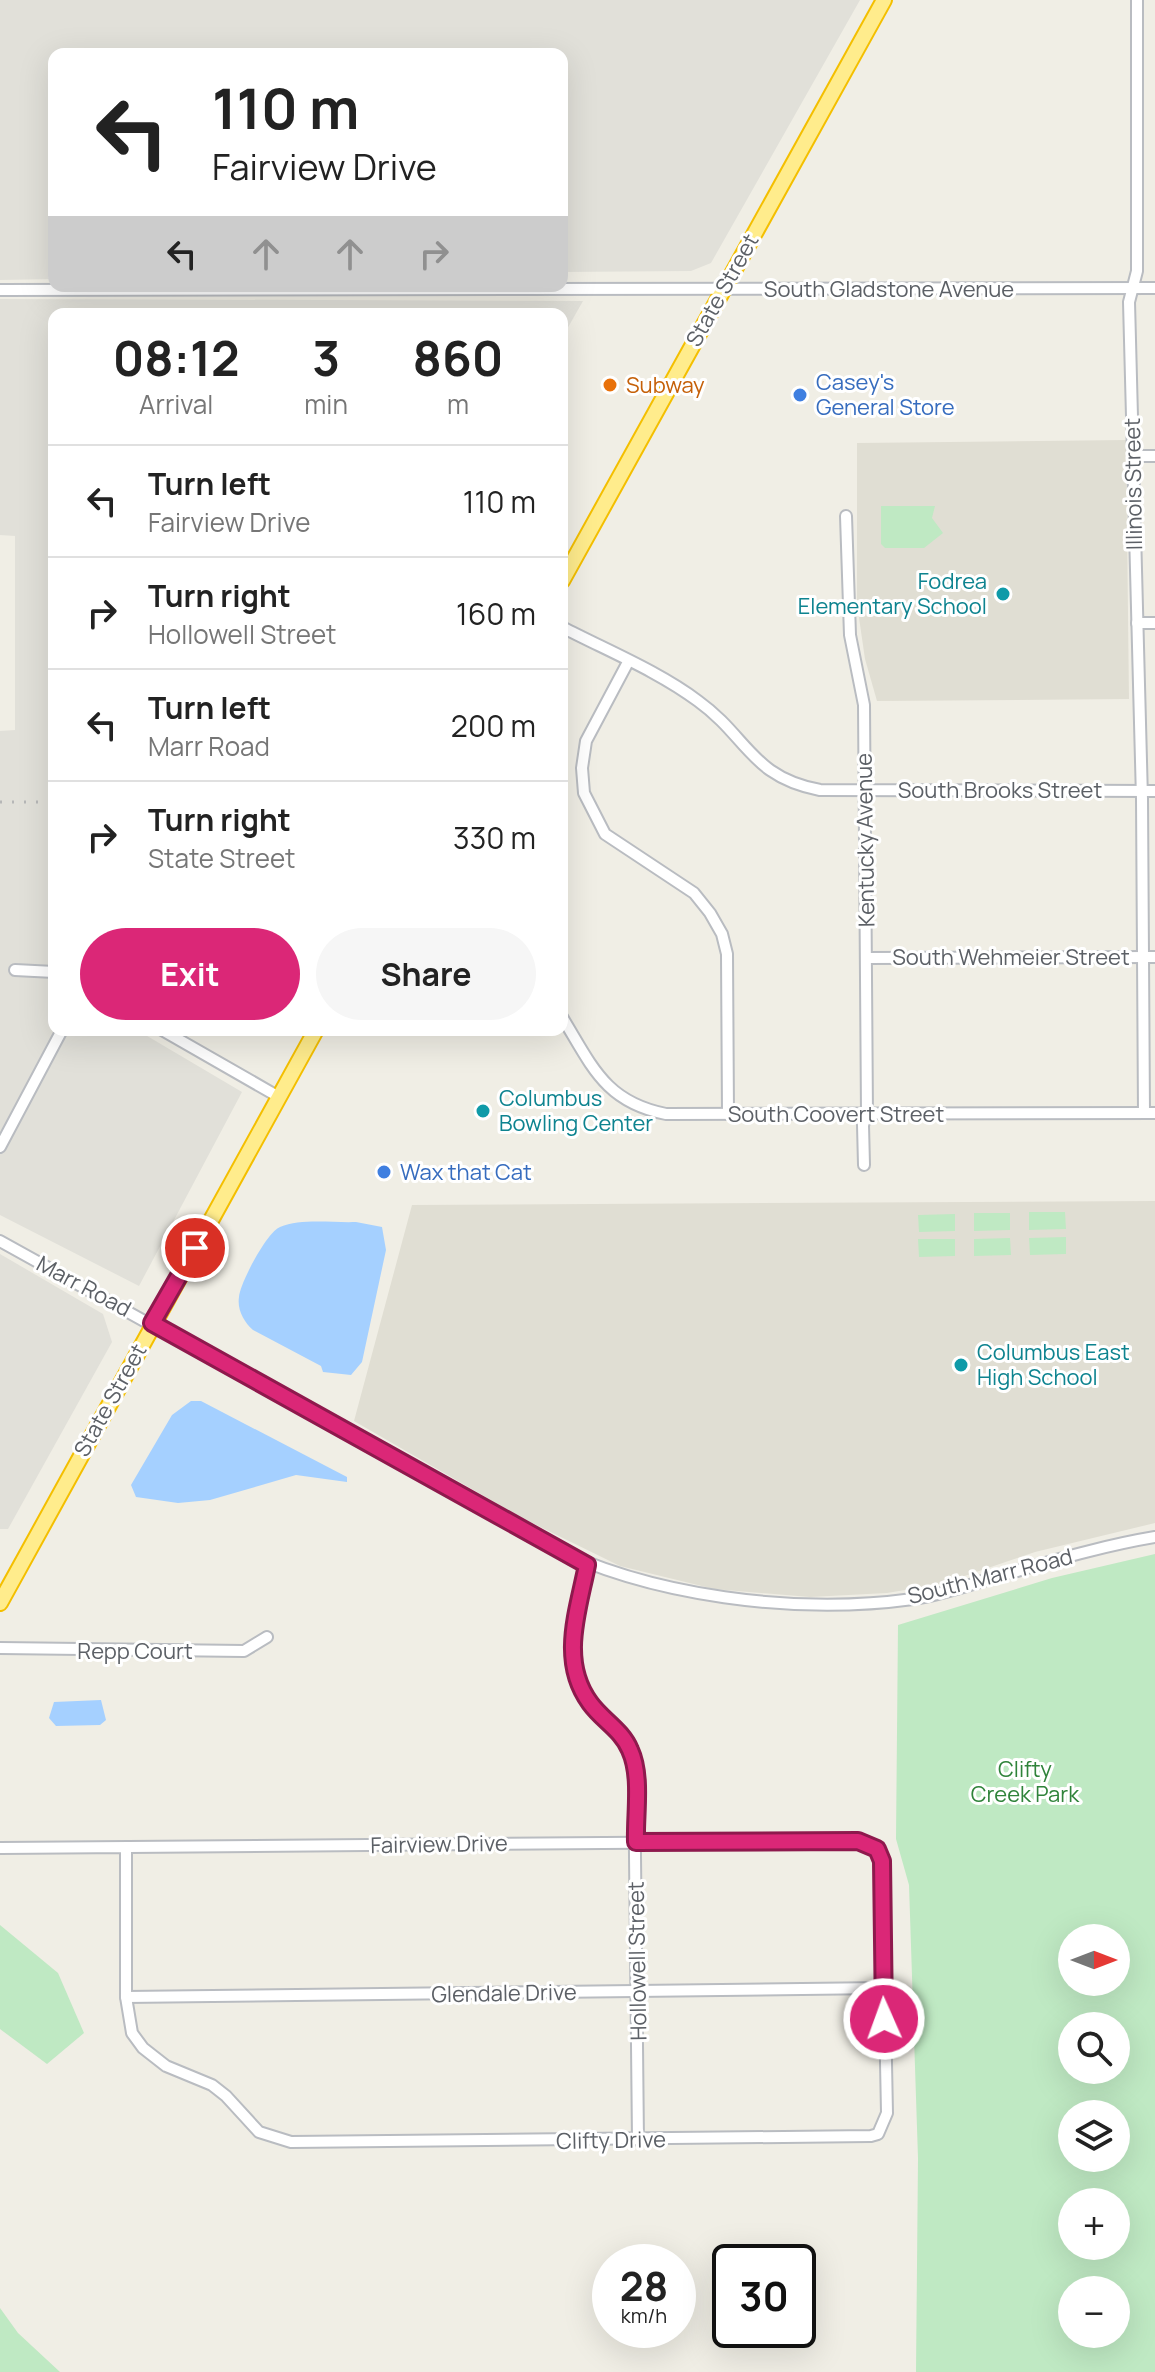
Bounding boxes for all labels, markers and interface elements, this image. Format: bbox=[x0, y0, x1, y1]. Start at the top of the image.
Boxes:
text: 110 m bbox=[212, 69, 359, 146]
icon: left bbox=[80, 80, 184, 184]
text: Fairview Drive bbox=[212, 142, 437, 191]
street label: State Street bbox=[679, 228, 765, 352]
icon: left bbox=[160, 232, 204, 276]
icon: ahead bbox=[244, 232, 288, 276]
icon: ahead bbox=[328, 232, 372, 276]
icon: right bbox=[412, 232, 456, 276]
street label: South Gladstone Avenue bbox=[764, 274, 1014, 304]
text: 08:12 bbox=[113, 325, 240, 390]
text: 3 bbox=[312, 325, 340, 390]
text: 860 bbox=[413, 325, 503, 390]
place label: Casey's General Store bbox=[816, 367, 955, 422]
place label: Subway bbox=[626, 370, 705, 400]
marker: Subway bbox=[601, 376, 619, 394]
text: Arrival bbox=[139, 386, 213, 422]
text: min bbox=[304, 386, 348, 422]
text: m bbox=[447, 386, 469, 422]
marker: Casey's General Store bbox=[791, 386, 809, 404]
street label: Illinois Street bbox=[1117, 417, 1149, 550]
text: Turn left bbox=[148, 463, 271, 504]
icon: left bbox=[80, 479, 124, 523]
text: 110 m bbox=[463, 481, 536, 522]
text: Fairview Drive bbox=[148, 504, 310, 540]
place label: Fodrea Elementary School bbox=[798, 566, 987, 621]
text: Turn right bbox=[148, 575, 291, 616]
marker: Fodrea Elementary School bbox=[994, 585, 1012, 603]
icon: right bbox=[80, 591, 124, 635]
text: 160 m bbox=[456, 593, 536, 634]
text: Hollowell Street bbox=[148, 616, 337, 652]
text: Turn left bbox=[148, 687, 271, 728]
icon: left bbox=[80, 703, 124, 747]
text: 200 m bbox=[451, 705, 536, 746]
text: Marr Road bbox=[148, 728, 270, 764]
street label: Kentucky Avenue bbox=[848, 753, 882, 927]
street label: South Brooks Street bbox=[898, 775, 1102, 805]
text: Turn right bbox=[148, 799, 291, 840]
icon: right bbox=[80, 815, 124, 859]
text: 330 m bbox=[453, 817, 536, 858]
text: State Street bbox=[148, 840, 296, 876]
button: Exit bbox=[80, 928, 300, 1020]
button: Share bbox=[316, 928, 536, 1020]
street label: South Wehmeier Street bbox=[892, 942, 1130, 972]
place label: Columbus Bowling Center bbox=[499, 1083, 653, 1138]
street label: South Coovert Street bbox=[728, 1099, 944, 1129]
marker: Columbus Bowling Center bbox=[474, 1102, 492, 1120]
place label: Wax that Cat bbox=[400, 1157, 532, 1187]
marker: Wax that Cat bbox=[375, 1163, 393, 1181]
pin bbox=[161, 1214, 229, 1282]
icon: arrive bbox=[173, 1226, 217, 1270]
street label: Marr Road bbox=[31, 1249, 137, 1323]
place label: Columbus East High School bbox=[977, 1337, 1130, 1392]
street label: State Street bbox=[67, 1338, 153, 1462]
marker: Columbus East High School bbox=[952, 1356, 970, 1374]
street label: South Marr Road bbox=[904, 1541, 1076, 1611]
street label: Repp Court bbox=[77, 1636, 193, 1666]
park label: Clifty Creek Park bbox=[971, 1754, 1080, 1809]
street label: Fairview Drive bbox=[370, 1828, 508, 1860]
street label: Hollowell Street bbox=[621, 1881, 653, 2041]
north arrow bbox=[1058, 1924, 1130, 1996]
map controls bbox=[1058, 1924, 1130, 2348]
street label: Glendale Drive bbox=[431, 1977, 577, 2009]
position arrow bbox=[842, 1977, 926, 2061]
button: search bbox=[1058, 2012, 1130, 2084]
button: layers bbox=[1058, 2100, 1130, 2172]
street label: Clifty Drive bbox=[556, 2124, 666, 2156]
button: + bbox=[1058, 2188, 1130, 2260]
speed limit sign: 30 bbox=[712, 2244, 816, 2348]
text: 28 bbox=[620, 2258, 668, 2313]
button: − bbox=[1058, 2276, 1130, 2348]
text: km/h bbox=[621, 2302, 667, 2329]

